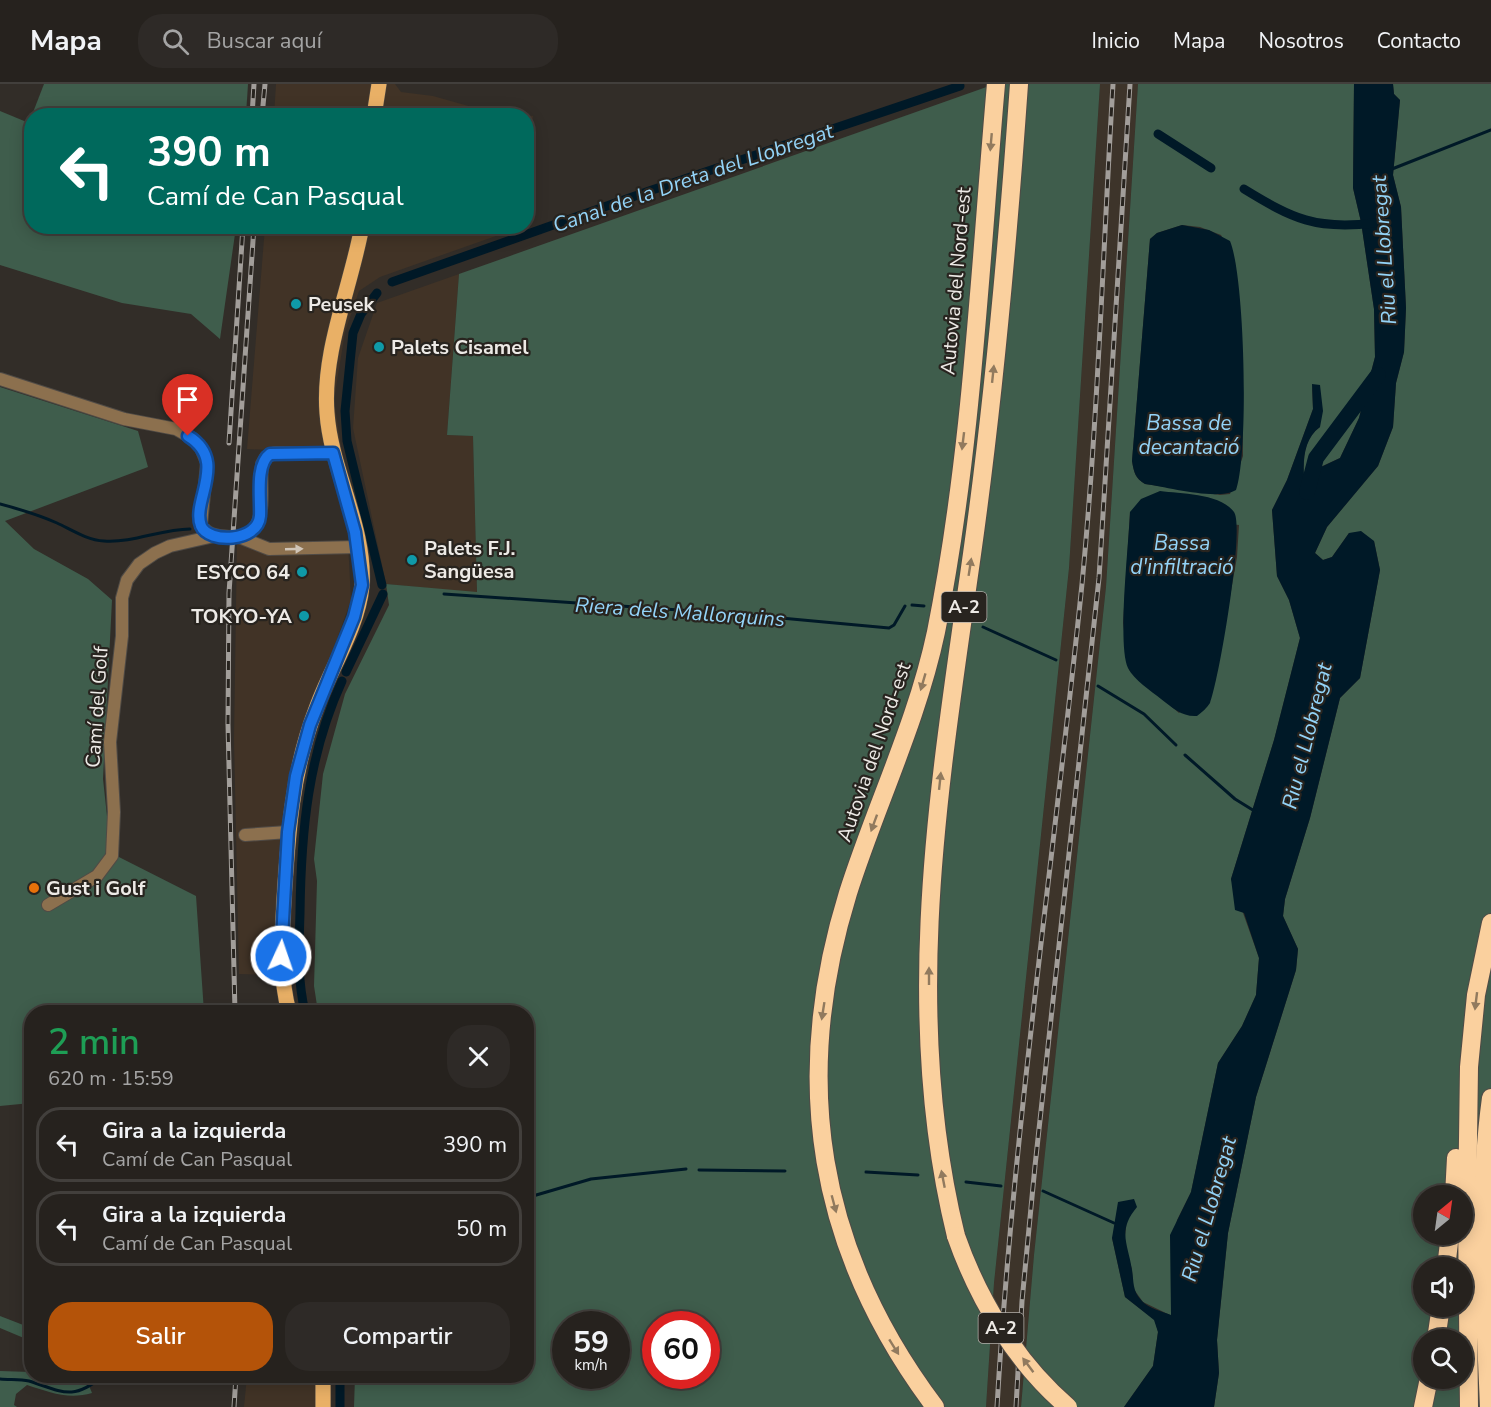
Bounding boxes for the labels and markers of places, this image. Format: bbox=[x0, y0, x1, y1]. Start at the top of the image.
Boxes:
place label: Peusek bbox=[308, 291, 376, 318]
marker: Peusek bbox=[289, 297, 303, 311]
place label: Palets Cisamel bbox=[391, 334, 529, 361]
marker: Palets Cisamel bbox=[372, 340, 386, 354]
pin bbox=[162, 374, 213, 436]
place label: Palets F.J. Sangüesa bbox=[424, 535, 516, 585]
marker: Palets F.J. Sangüesa bbox=[405, 553, 419, 567]
place label: ESYCO 64 bbox=[196, 559, 290, 586]
marker: ESYCO 64 bbox=[295, 565, 309, 579]
place label: TOKYO-YA bbox=[191, 603, 292, 630]
marker: TOKYO-YA bbox=[297, 609, 311, 623]
place label: Gust i Golf bbox=[46, 875, 146, 902]
marker: Gust i Golf bbox=[27, 881, 41, 895]

